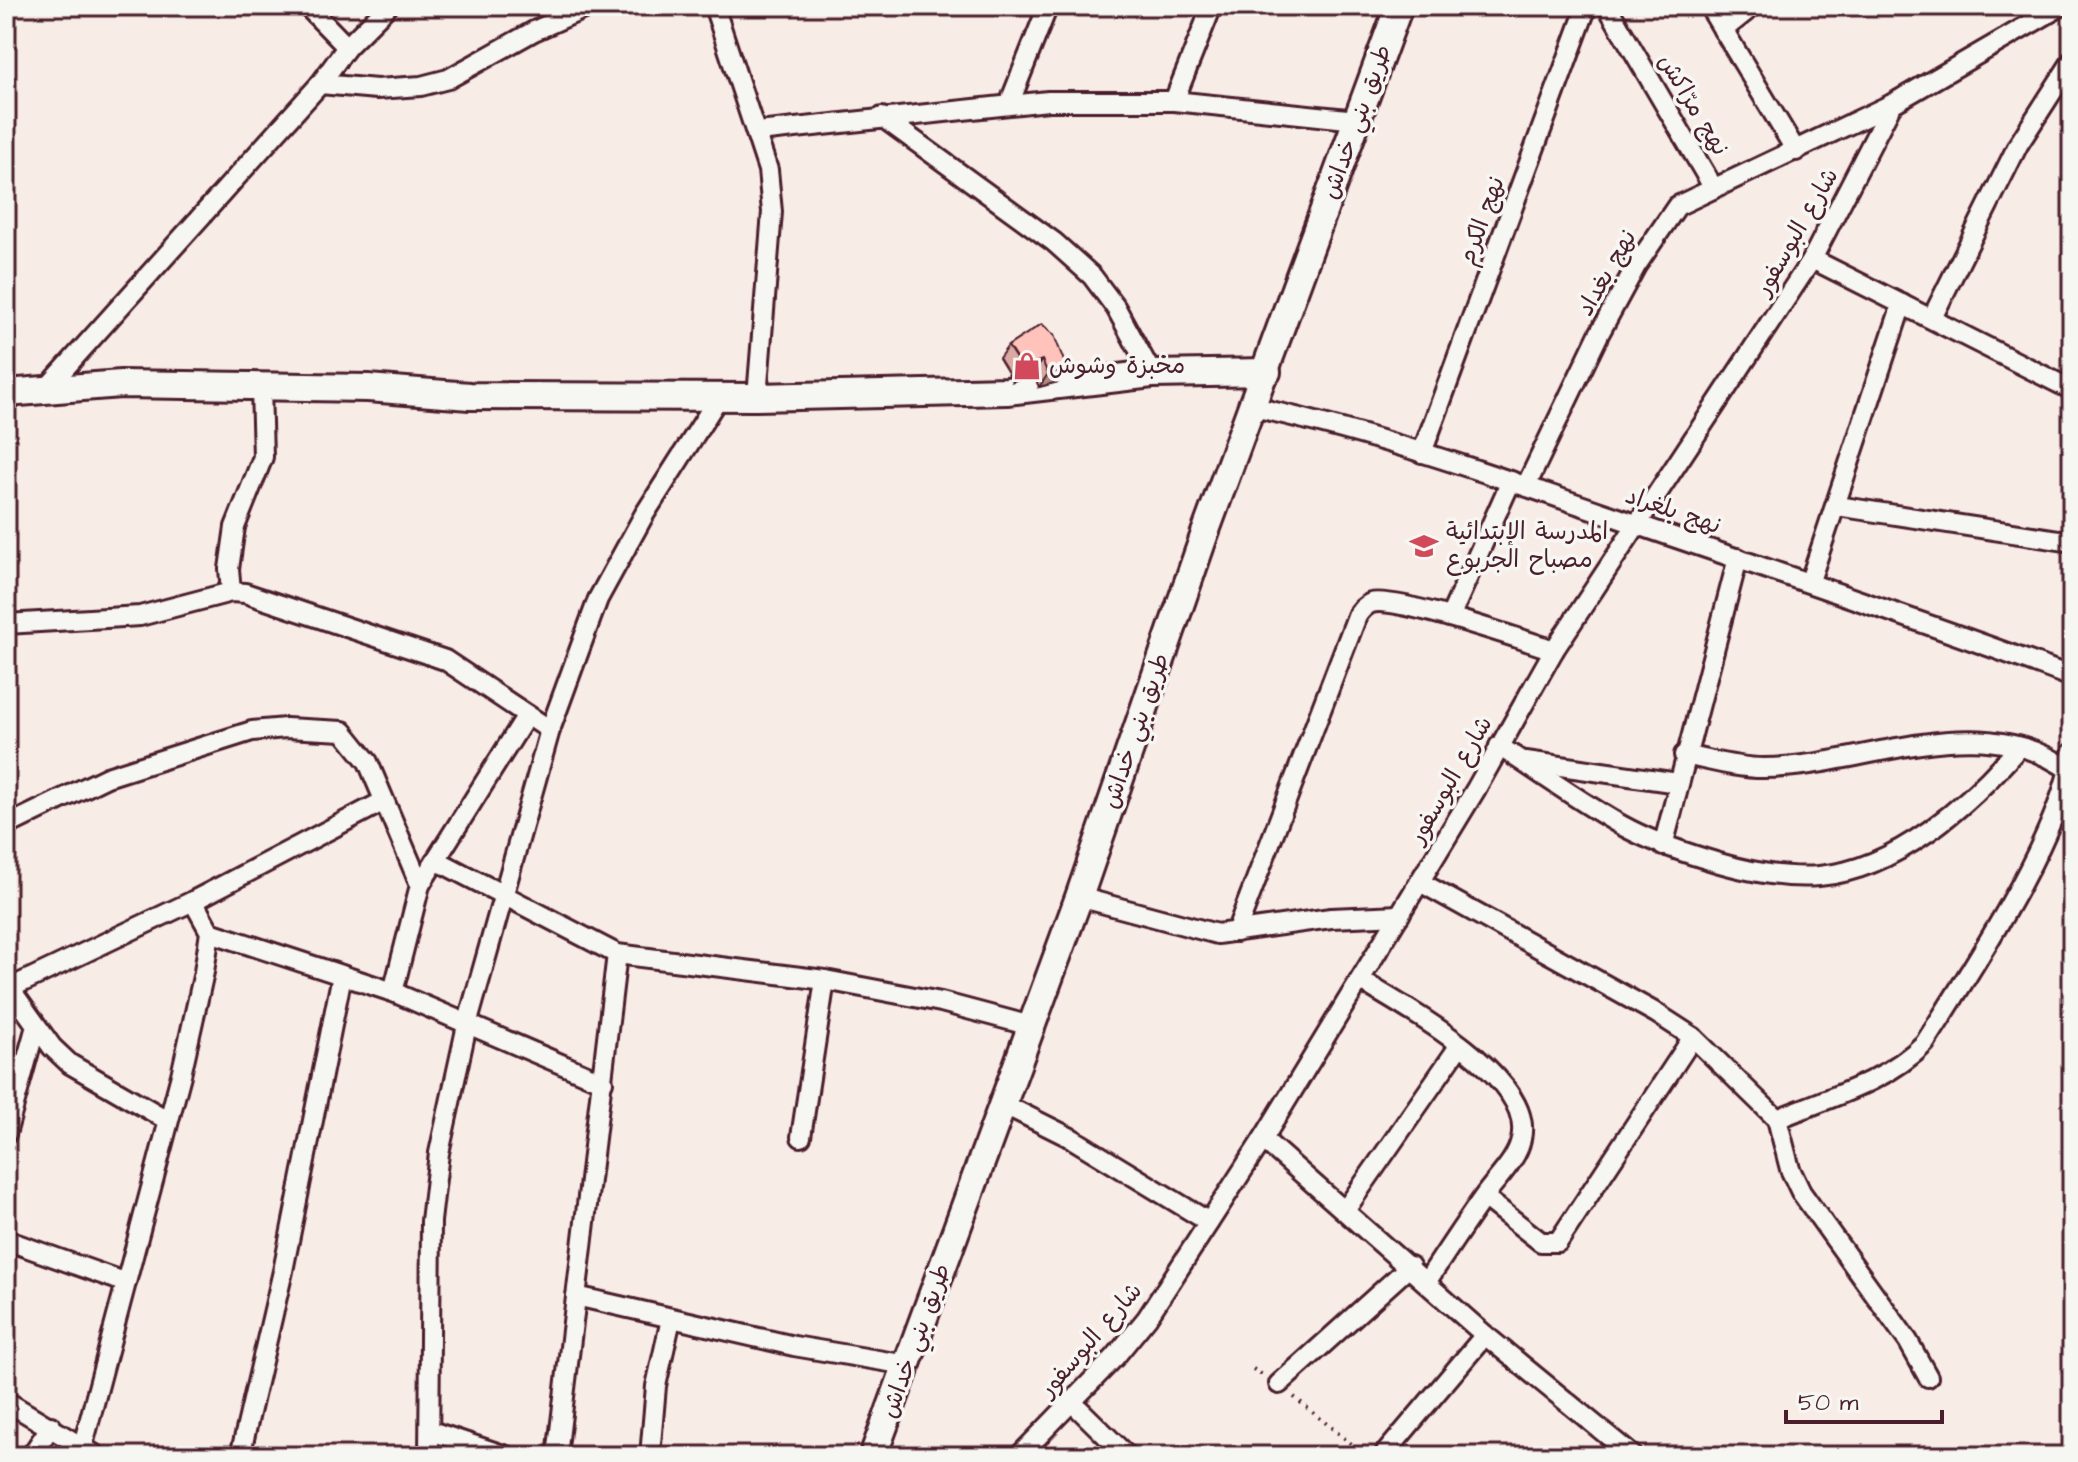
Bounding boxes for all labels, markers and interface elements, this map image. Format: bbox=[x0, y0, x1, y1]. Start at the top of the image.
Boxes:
street label: طريق بني خداش bbox=[1313, 40, 1404, 205]
street label: نهج مرّاكش bbox=[1649, 48, 1737, 162]
street label: شارع البوسفور bbox=[1746, 162, 1847, 304]
street label: نهج الكرم bbox=[1450, 172, 1514, 270]
street label: نهج بغداد bbox=[1569, 224, 1645, 322]
place label: مخبزة وشوش bbox=[1049, 349, 1185, 383]
shop icon: مخبزة وشوش bbox=[1012, 351, 1042, 381]
street label: نهج بلغراد bbox=[1621, 479, 1725, 543]
place label: المدرسة الإبتدائية مصباح الجربوع bbox=[1446, 515, 1608, 577]
school or university icon: المدرسة الإبتدائية مصباح الجربوع bbox=[1409, 531, 1439, 561]
street label: طريق بني خداش bbox=[1094, 649, 1181, 814]
street label: شارع البوسفور bbox=[1400, 710, 1501, 852]
street label: طريق بني خداش bbox=[872, 1259, 963, 1424]
street label: شارع البوسفور bbox=[1030, 1275, 1151, 1406]
scale bar bbox=[1786, 1374, 1942, 1424]
text: 50 m bbox=[1798, 1386, 1859, 1420]

